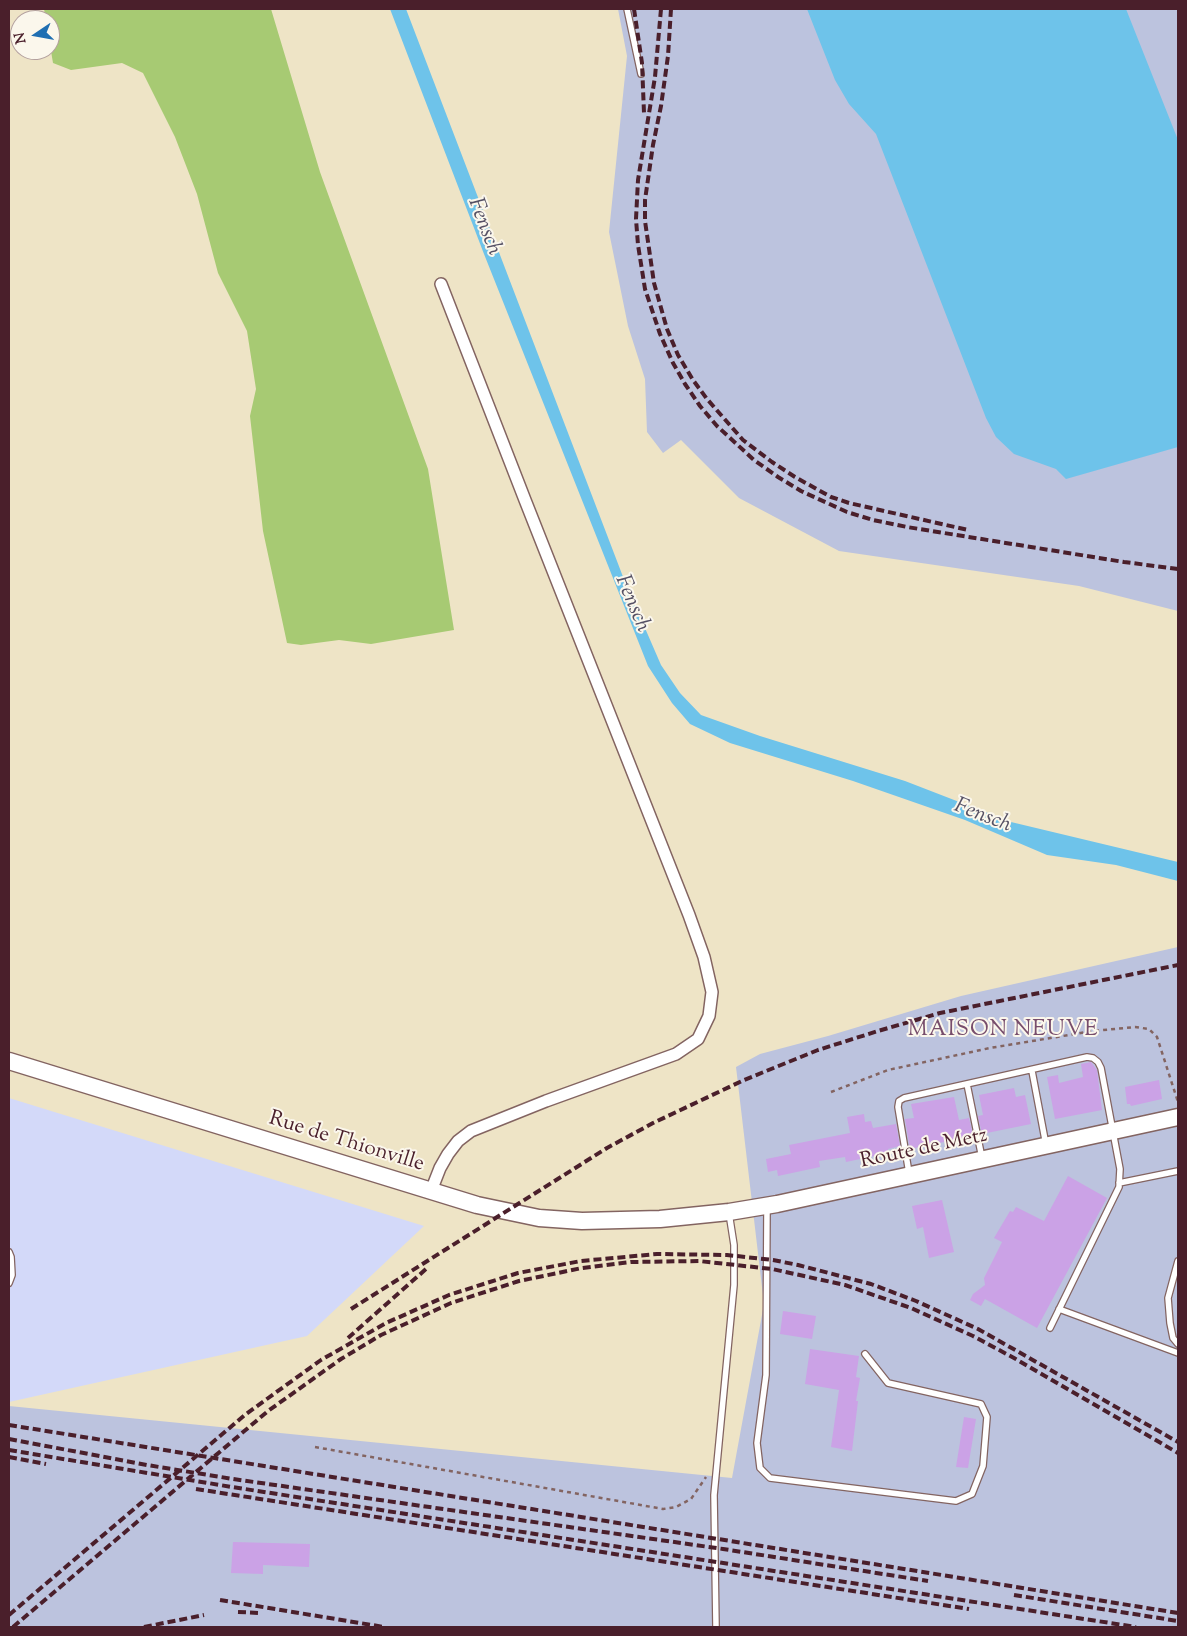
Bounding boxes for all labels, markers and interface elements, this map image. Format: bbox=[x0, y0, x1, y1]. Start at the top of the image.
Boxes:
north arrow bbox=[10, 10, 60, 60]
text: N bbox=[10, 30, 32, 45]
water label: Fensch bbox=[460, 195, 506, 259]
water label: Fensch bbox=[607, 571, 655, 637]
water label: Fensch bbox=[950, 794, 1014, 840]
district label: MAISON NEUVE bbox=[906, 1018, 1100, 1044]
street label: Rue de Thionville bbox=[265, 1107, 427, 1179]
street label: Route de Metz bbox=[858, 1124, 990, 1176]

